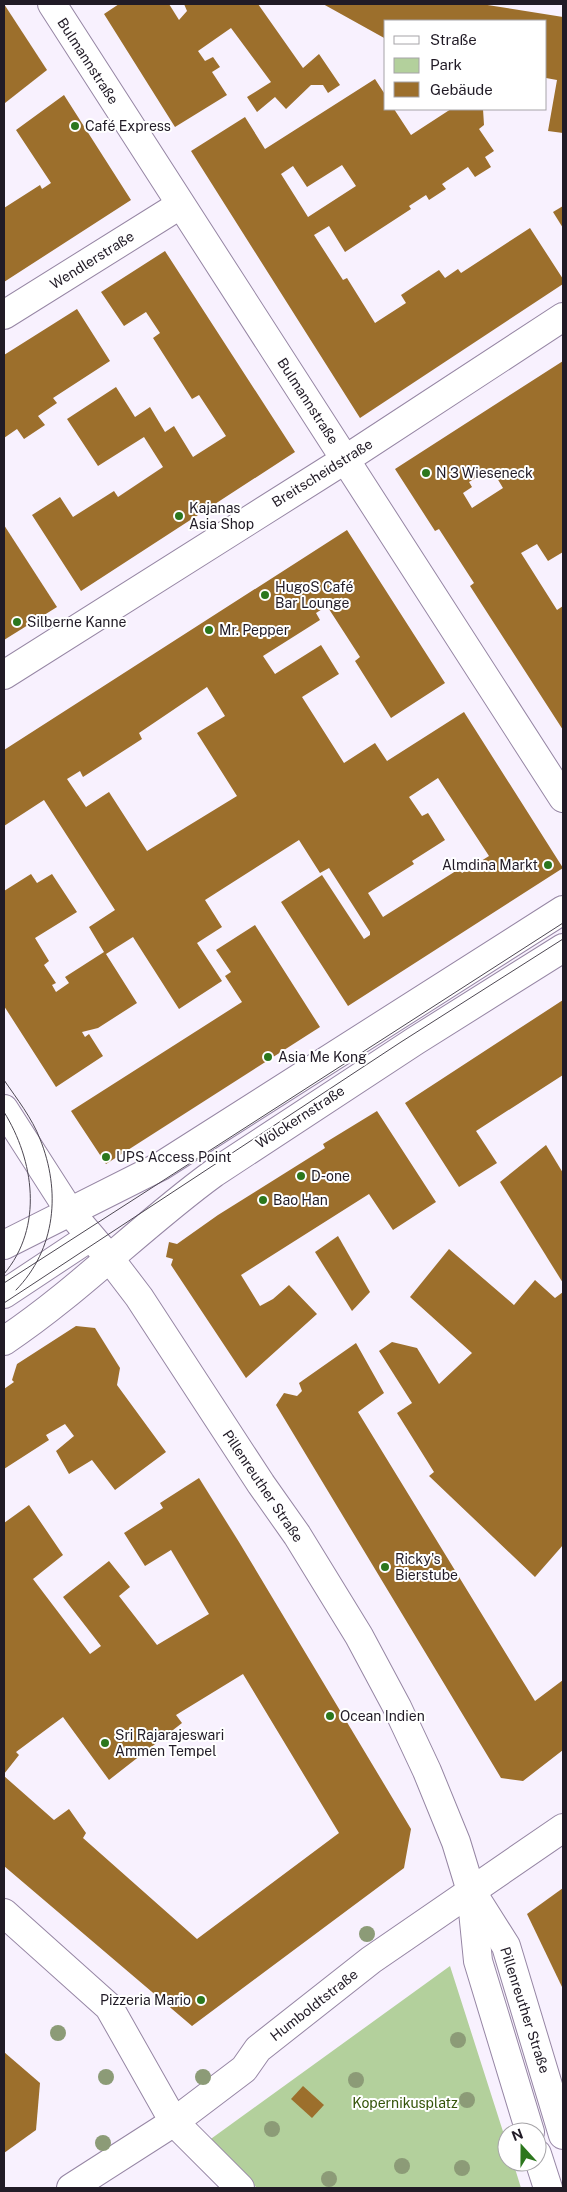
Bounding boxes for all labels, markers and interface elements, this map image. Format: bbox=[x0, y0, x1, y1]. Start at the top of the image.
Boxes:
street label: Bulmannstraße bbox=[54, 15, 122, 107]
legend bbox=[384, 20, 547, 110]
text: Straße bbox=[430, 31, 477, 48]
text: Park bbox=[430, 56, 462, 73]
text: Gebäude bbox=[430, 81, 493, 98]
place label: Café Express bbox=[85, 118, 171, 134]
marker: Café Express bbox=[69, 120, 81, 132]
street label: Wendlerstraße bbox=[47, 228, 137, 292]
street label: Bulmannstraße bbox=[274, 355, 342, 447]
street label: Breitscheidstraße bbox=[269, 436, 375, 510]
place label: N 3 Wieseneck bbox=[436, 465, 533, 481]
marker: N 3 Wieseneck bbox=[420, 467, 432, 479]
place label: Kajanas Asia Shop bbox=[189, 500, 254, 532]
marker: Kajanas Asia Shop bbox=[173, 510, 185, 522]
place label: HugoS Café Bar Lounge bbox=[275, 579, 354, 611]
marker: HugoS Café Bar Lounge bbox=[259, 589, 271, 601]
place label: Silberne Kanne bbox=[27, 614, 127, 630]
marker: Silberne Kanne bbox=[11, 616, 23, 628]
place label: Mr. Pepper bbox=[219, 622, 289, 638]
marker: Mr. Pepper bbox=[203, 624, 215, 636]
place label: Almdina Markt bbox=[442, 857, 538, 873]
marker: Almdina Markt bbox=[542, 859, 554, 871]
place label: Asia Me Kong bbox=[278, 1049, 367, 1065]
marker: Asia Me Kong bbox=[262, 1051, 274, 1063]
street label: Wölckernstraße bbox=[253, 1082, 347, 1152]
place label: UPS Access Point bbox=[116, 1149, 231, 1165]
marker: UPS Access Point bbox=[100, 1151, 112, 1163]
place label: D-one bbox=[311, 1168, 350, 1184]
marker: D-one bbox=[295, 1170, 307, 1182]
place label: Bao Han bbox=[273, 1192, 328, 1208]
marker: Bao Han bbox=[257, 1194, 269, 1206]
street label: Pillenreuther Straße bbox=[220, 1427, 307, 1545]
place label: Ricky's Bierstube bbox=[395, 1551, 458, 1583]
marker: Ricky's Bierstube bbox=[379, 1561, 391, 1573]
place label: Ocean Indien bbox=[340, 1708, 425, 1724]
marker: Ocean Indien bbox=[324, 1710, 336, 1722]
place label: Sri Rajarajeswari Ammen Tempel bbox=[115, 1727, 224, 1759]
marker: Sri Rajarajeswari Ammen Tempel bbox=[99, 1737, 111, 1749]
street label: Pillenreuther Straße bbox=[497, 1945, 553, 2075]
street label: Humboldtstraße bbox=[267, 1966, 361, 2044]
place label: Pizzeria Mario bbox=[100, 1992, 191, 2008]
marker: Pizzeria Mario bbox=[195, 1994, 207, 2006]
park label: Kopernikusplatz bbox=[352, 2095, 458, 2111]
north arrow bbox=[497, 2122, 547, 2172]
text: N bbox=[509, 2125, 525, 2144]

